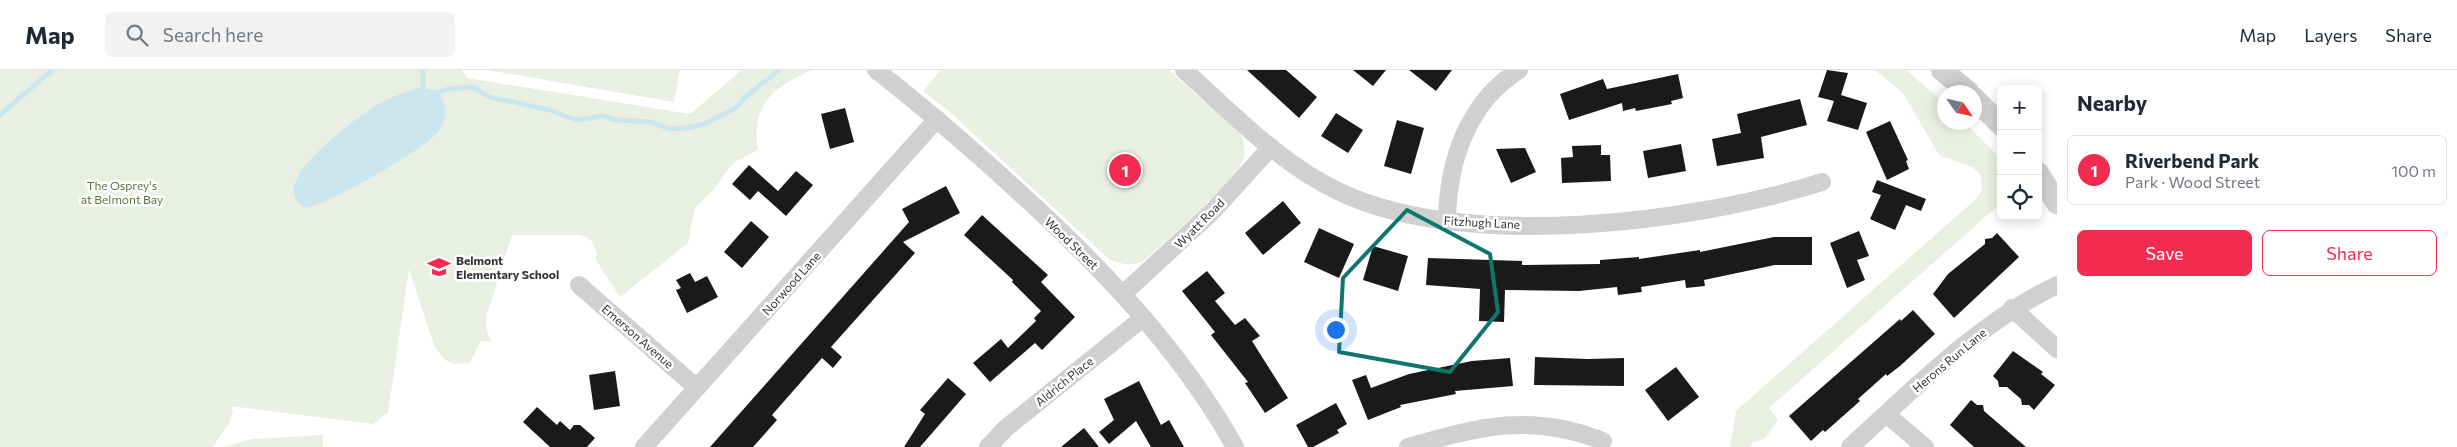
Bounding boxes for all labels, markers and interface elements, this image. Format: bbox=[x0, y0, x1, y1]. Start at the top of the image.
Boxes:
search box bbox=[105, 12, 455, 57]
text: Map bbox=[25, 20, 75, 49]
icon: search bbox=[123, 21, 151, 49]
text: Search here bbox=[163, 23, 263, 46]
text: Map bbox=[2239, 24, 2276, 46]
text: Layers bbox=[2304, 24, 2357, 46]
text: Share bbox=[2385, 24, 2432, 46]
north arrow bbox=[1937, 85, 1982, 130]
map controls bbox=[1997, 85, 2042, 220]
button: + bbox=[1997, 85, 2042, 130]
text: Nearby bbox=[2077, 90, 2147, 115]
button: − bbox=[1997, 130, 2042, 175]
text: Riverbend Park bbox=[2125, 149, 2259, 172]
pin: 1 bbox=[1109, 151, 1141, 189]
text: 1 bbox=[2090, 161, 2098, 180]
text: 100 m bbox=[2391, 161, 2436, 180]
text: Park · Wood Street bbox=[2125, 172, 2260, 191]
button: locate bbox=[1997, 175, 2042, 220]
park label: The Osprey's at Belmont Bay bbox=[81, 178, 163, 206]
street label: Wyatt Road bbox=[1171, 195, 1227, 251]
street label: Fitzhugh Lane bbox=[1443, 213, 1521, 231]
street label: Wood Street bbox=[1042, 214, 1102, 272]
button: Save bbox=[2077, 230, 2252, 276]
button: Share bbox=[2262, 230, 2437, 276]
street label: Norwood Lane bbox=[759, 248, 823, 318]
place label: Belmont Elementary School bbox=[456, 253, 559, 281]
school or university icon: Belmont Elementary School bbox=[426, 254, 452, 280]
street label: Emerson Avenue bbox=[599, 301, 677, 371]
your location bbox=[1323, 317, 1349, 343]
street label: Herons Run Lane bbox=[1909, 325, 1989, 395]
street label: Aldrich Place bbox=[1032, 353, 1096, 409]

